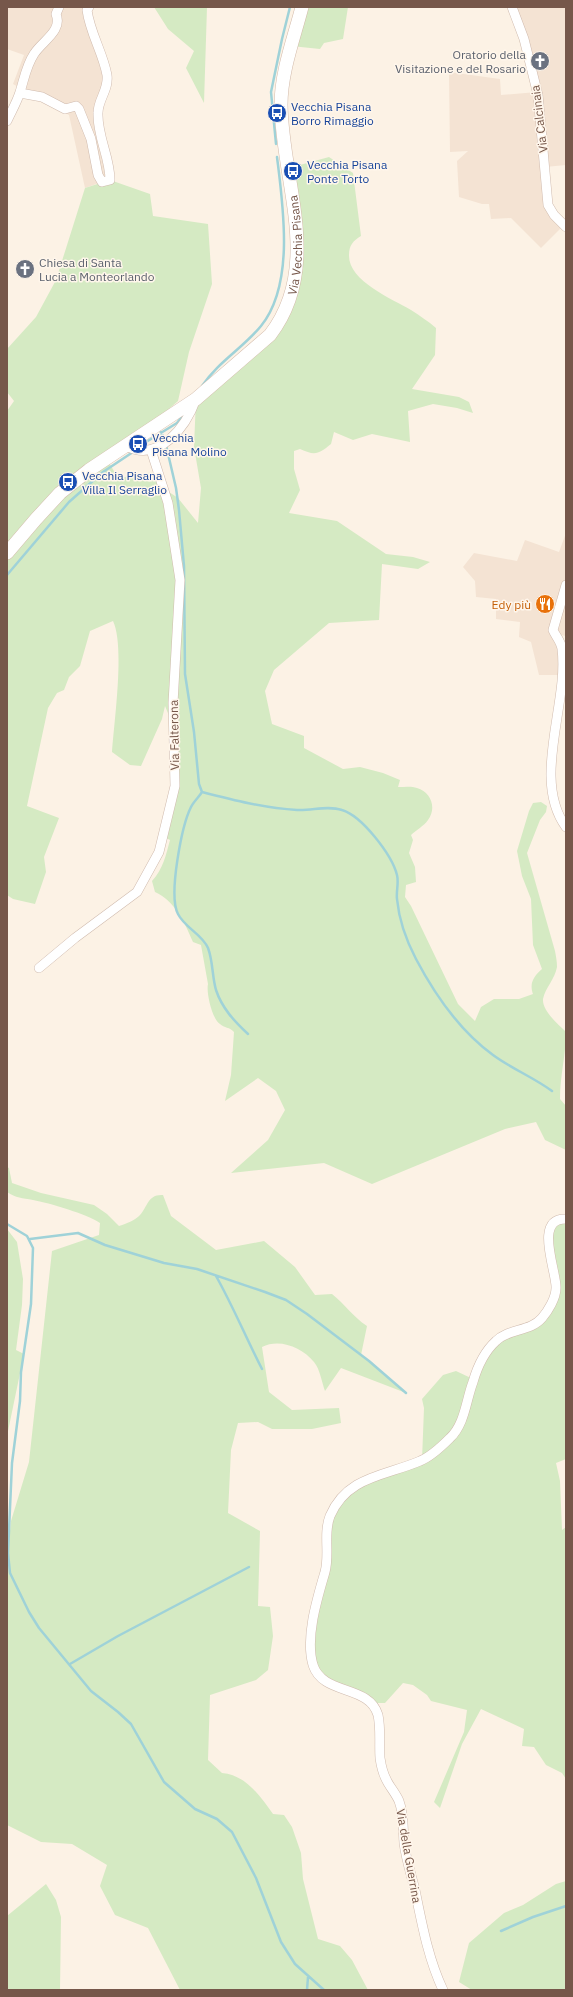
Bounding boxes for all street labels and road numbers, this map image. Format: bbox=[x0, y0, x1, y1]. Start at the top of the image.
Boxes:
street label: Via Calcinaia bbox=[527, 84, 551, 154]
street label: Via Vecchia Pisana bbox=[284, 194, 305, 297]
street label: Via Falterona bbox=[166, 699, 182, 770]
street label: Via della Guerrina bbox=[393, 1808, 425, 1905]

